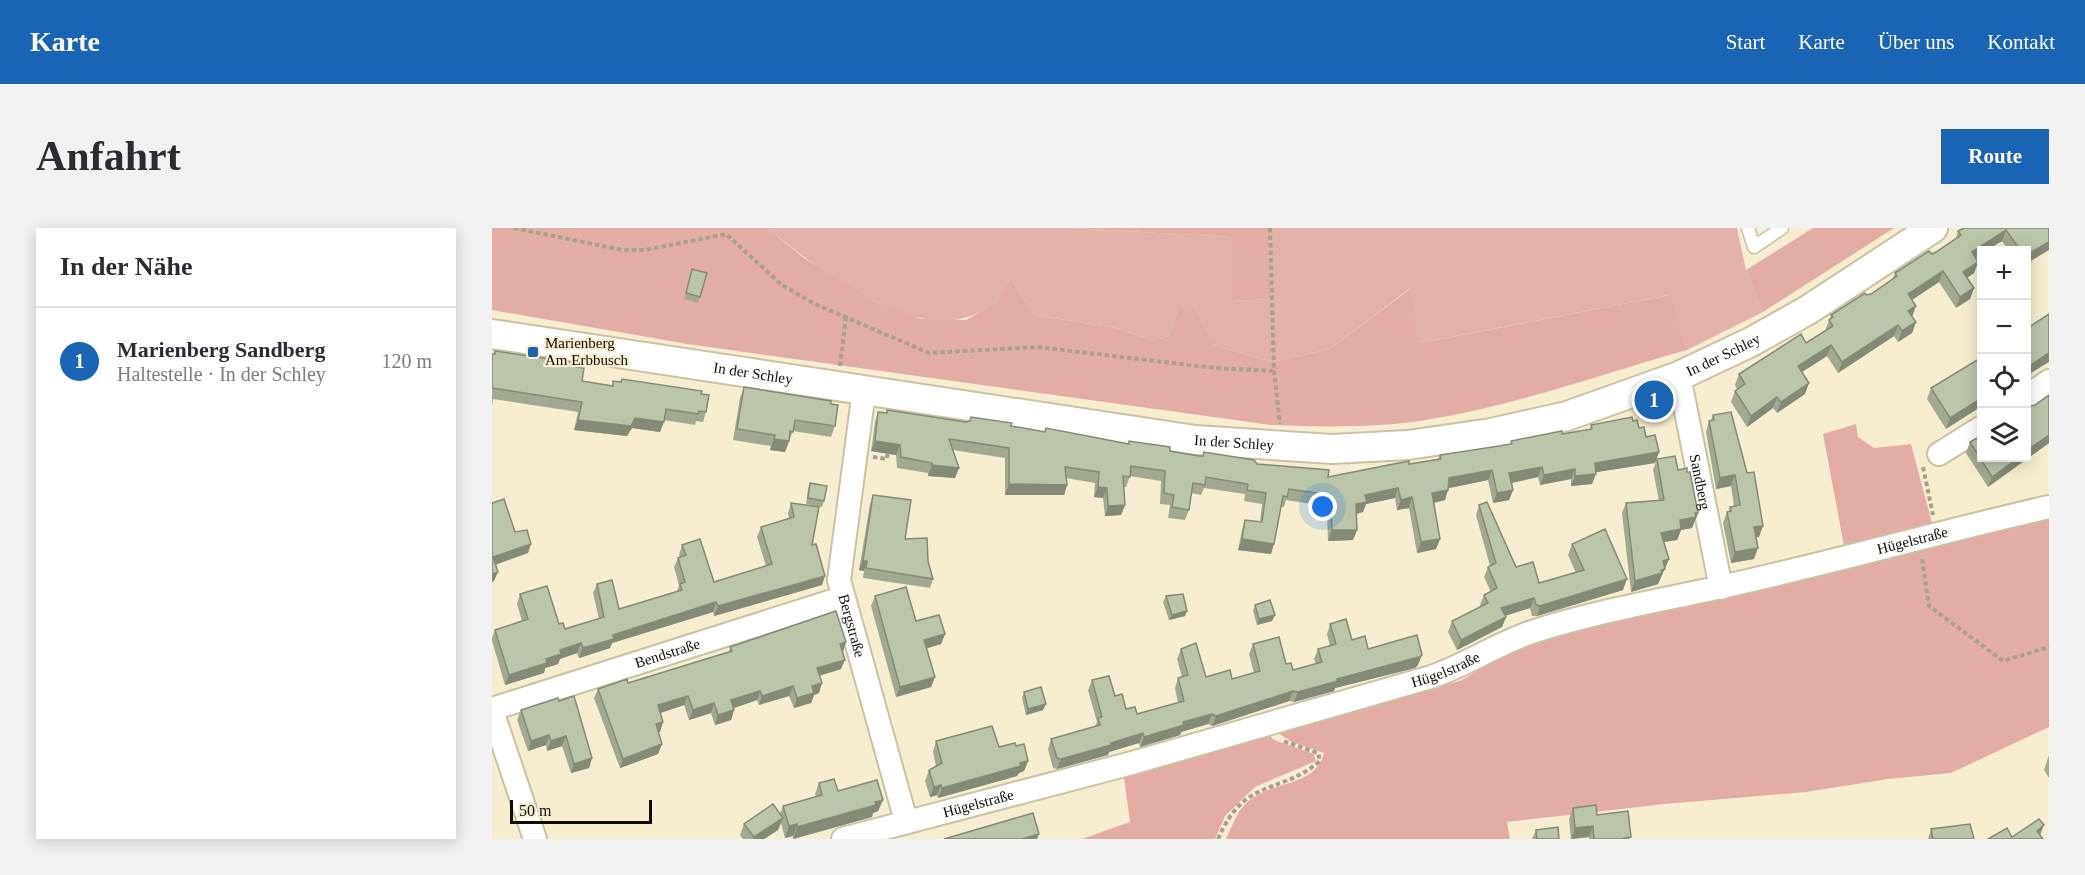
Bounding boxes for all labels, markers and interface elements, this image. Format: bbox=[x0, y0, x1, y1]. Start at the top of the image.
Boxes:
text: Karte bbox=[30, 26, 100, 57]
text: Start bbox=[1726, 30, 1765, 54]
text: Karte bbox=[1798, 30, 1845, 54]
text: Über uns bbox=[1878, 30, 1954, 54]
text: Kontakt bbox=[1987, 30, 2055, 54]
button: Route bbox=[1941, 129, 2049, 184]
text: Anfahrt bbox=[36, 133, 181, 179]
map controls bbox=[1977, 246, 2031, 462]
button: + bbox=[1977, 246, 2031, 300]
text: In der Nähe bbox=[60, 252, 192, 281]
button: − bbox=[1977, 300, 2031, 354]
street label: In der Schley bbox=[1684, 330, 1764, 379]
place label: Marienberg Am Erbbusch bbox=[545, 335, 628, 368]
text: Marienberg Sandberg bbox=[117, 337, 325, 362]
marker: Marienberg Am Erbbusch bbox=[526, 345, 540, 359]
text: 1 bbox=[75, 350, 85, 372]
text: 120 m bbox=[381, 350, 432, 372]
button: locate bbox=[1977, 354, 2031, 408]
street label: In der Schley bbox=[712, 359, 794, 387]
text: Haltestelle · In der Schley bbox=[117, 363, 326, 385]
pin: 1 bbox=[1634, 378, 1674, 423]
button: layers bbox=[1977, 408, 2031, 462]
street label: In der Schley bbox=[1194, 432, 1275, 453]
street label: Sandberg bbox=[1687, 453, 1713, 512]
your location bbox=[1308, 492, 1337, 521]
street label: Hügelstraße bbox=[1875, 524, 1950, 557]
street label: Bergstraße bbox=[835, 592, 868, 659]
street label: Bendstraße bbox=[633, 635, 702, 671]
street label: Hügelstraße bbox=[1409, 648, 1483, 690]
street label: Hügelstraße bbox=[941, 786, 1016, 820]
scale bar bbox=[510, 797, 652, 824]
text: 50 m bbox=[519, 802, 551, 819]

